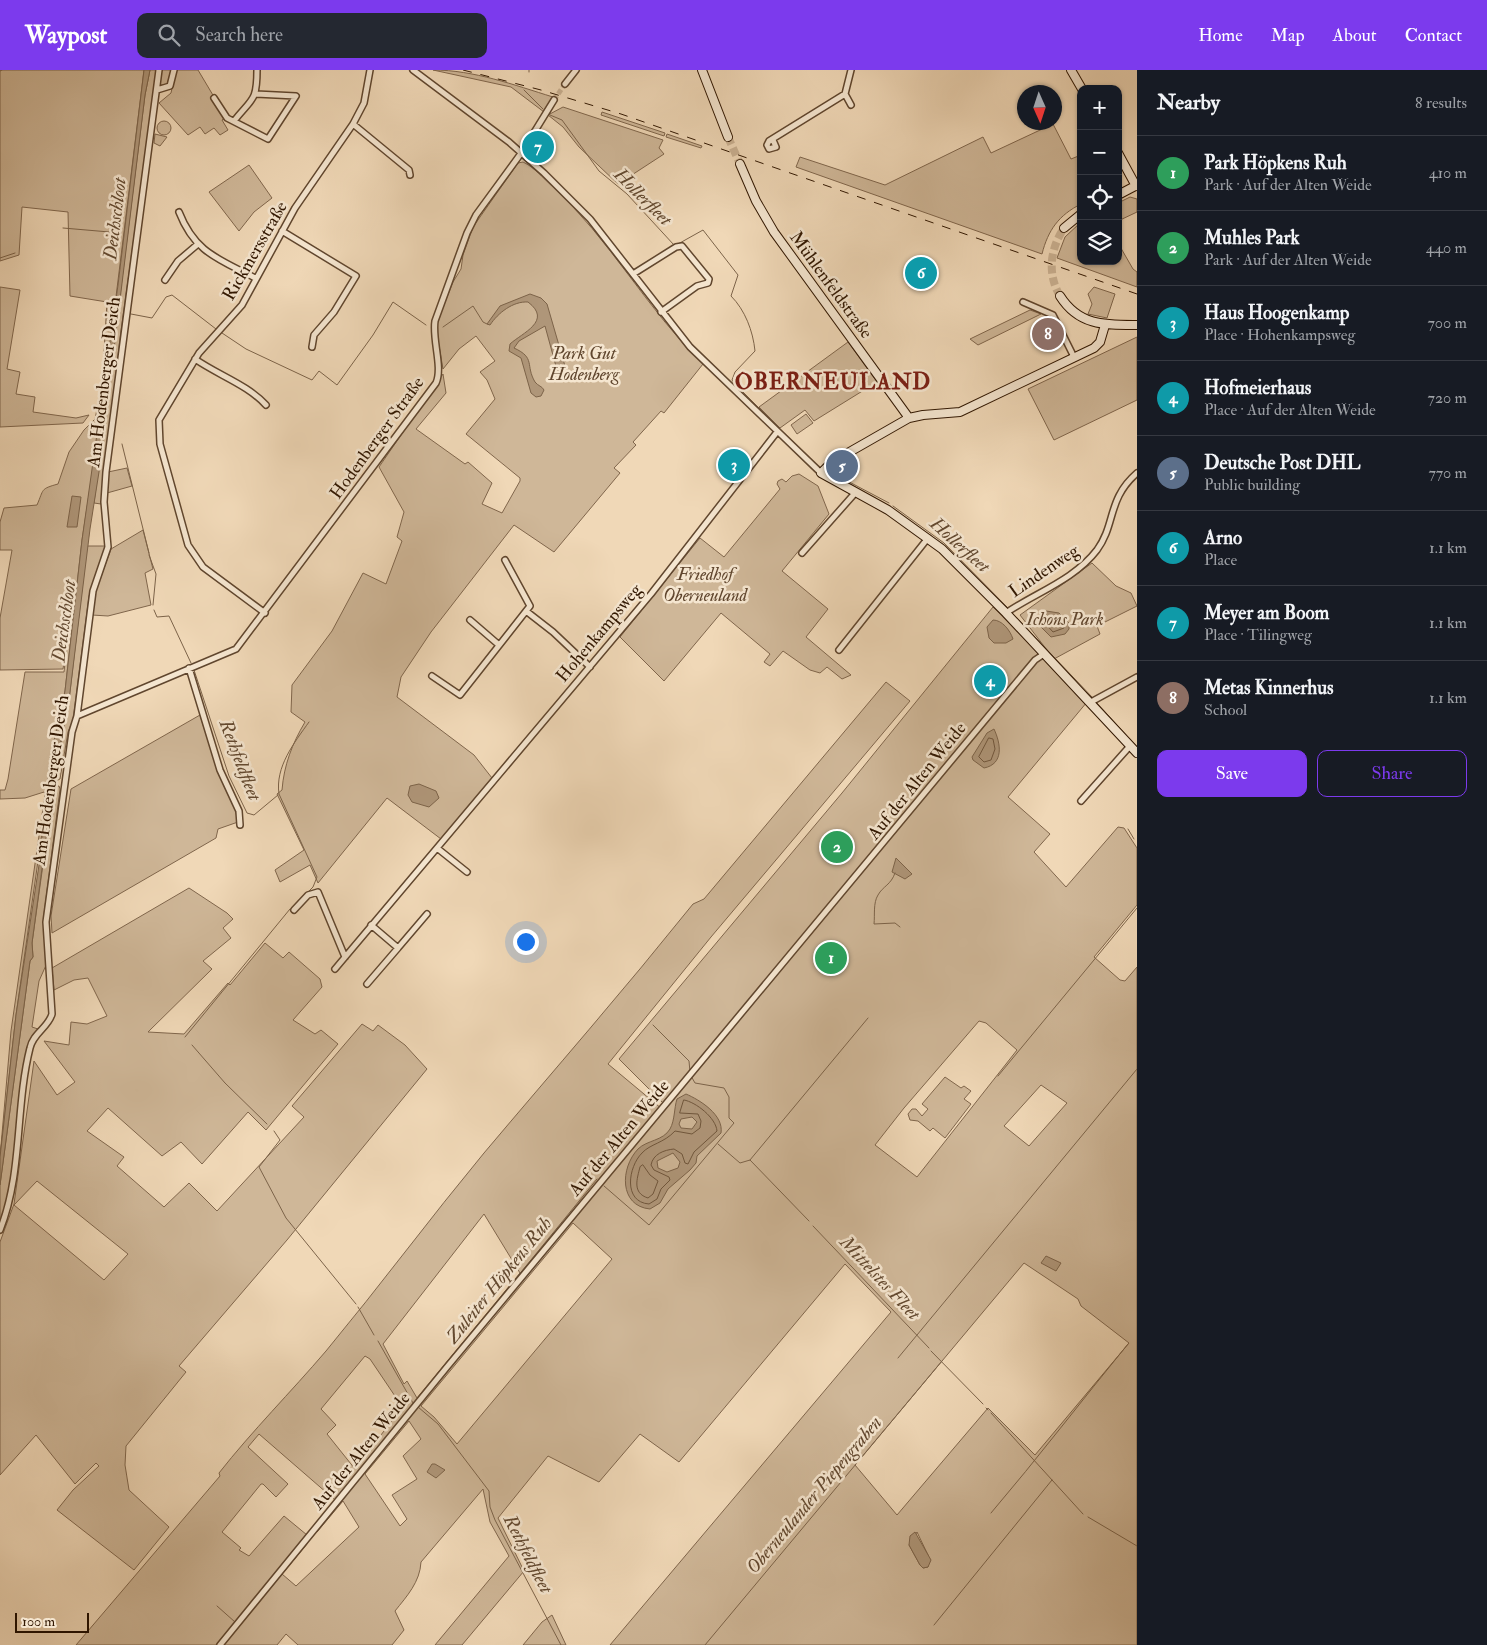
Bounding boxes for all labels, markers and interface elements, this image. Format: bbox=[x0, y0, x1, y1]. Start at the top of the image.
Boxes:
search box bbox=[137, 13, 487, 58]
text: Waypost bbox=[25, 20, 107, 51]
icon: search bbox=[155, 21, 183, 49]
text: Search here bbox=[195, 23, 283, 47]
text: Home bbox=[1198, 24, 1243, 47]
text: Map bbox=[1271, 24, 1305, 47]
text: About bbox=[1333, 24, 1377, 47]
text: Contact bbox=[1405, 24, 1462, 47]
north arrow bbox=[1017, 85, 1062, 130]
map controls bbox=[1077, 85, 1122, 265]
button: + bbox=[1077, 85, 1122, 130]
text: Nearby bbox=[1157, 89, 1220, 116]
text: 8 results bbox=[1415, 93, 1467, 113]
pin: 7 bbox=[522, 128, 554, 166]
button: − bbox=[1077, 130, 1122, 175]
text: Park Höpkens Ruh bbox=[1204, 151, 1347, 175]
water label: Hollerfleet bbox=[608, 162, 678, 232]
text: 1 bbox=[1170, 163, 1176, 183]
text: 410 m bbox=[1429, 163, 1467, 183]
water label: Deichschloot bbox=[98, 175, 132, 263]
button: locate bbox=[1077, 175, 1122, 220]
text: Park · Auf der Alten Weide bbox=[1204, 175, 1372, 195]
street label: Rickmersstraße bbox=[217, 197, 293, 305]
button: layers bbox=[1077, 220, 1122, 265]
text: Muhles Park bbox=[1204, 226, 1300, 250]
street label: Mühlenfeldstraße bbox=[784, 227, 878, 344]
text: 2 bbox=[1169, 238, 1177, 258]
text: 440 m bbox=[1426, 238, 1467, 258]
text: Park · Auf der Alten Weide bbox=[1204, 250, 1372, 270]
pin: 6 bbox=[905, 254, 937, 292]
street label: Am Hodenberger Deich bbox=[82, 295, 126, 469]
text: Haus Hoogenkamp bbox=[1204, 301, 1349, 325]
text: 3 bbox=[1170, 313, 1176, 333]
text: 700 m bbox=[1428, 313, 1467, 333]
pin: 8 bbox=[1032, 315, 1064, 353]
text: Place · Hohenkampsweg bbox=[1204, 325, 1355, 345]
park label: Park Gut Hodenberg bbox=[548, 342, 621, 386]
district label: OBERNEULAND bbox=[735, 368, 931, 396]
street label: Hodenberger Straße bbox=[325, 372, 429, 504]
text: Hofmeierhaus bbox=[1204, 376, 1311, 400]
text: 4 bbox=[1169, 388, 1177, 408]
text: 720 m bbox=[1428, 388, 1467, 408]
text: Place · Auf der Alten Weide bbox=[1204, 400, 1376, 420]
pin: 3 bbox=[718, 446, 750, 484]
pin: 5 bbox=[826, 447, 858, 485]
text: Deutsche Post DHL bbox=[1204, 451, 1360, 475]
text: 5 bbox=[1169, 463, 1177, 483]
text: 770 m bbox=[1428, 463, 1467, 483]
text: Public building bbox=[1204, 475, 1300, 495]
water label: Hollerfleet bbox=[924, 511, 996, 579]
text: Arno bbox=[1204, 526, 1242, 550]
text: 6 bbox=[1169, 538, 1177, 558]
text: 1.1 km bbox=[1429, 538, 1467, 558]
street label: Lindenweg bbox=[1004, 539, 1084, 603]
text: Place bbox=[1204, 550, 1237, 570]
park label: Friedhof Oberneuland bbox=[663, 563, 749, 607]
water label: Deichschloot bbox=[46, 577, 82, 665]
street label: Hohenkampsweg bbox=[551, 578, 648, 687]
text: Meyer am Boom bbox=[1204, 601, 1329, 625]
park label: Ichons Park bbox=[1025, 608, 1104, 631]
text: 7 bbox=[1169, 613, 1177, 633]
text: 1.1 km bbox=[1429, 613, 1467, 633]
text: Place · Tilingweg bbox=[1204, 625, 1312, 645]
pin: 4 bbox=[974, 662, 1006, 700]
text: Metas Kinnerhus bbox=[1204, 676, 1334, 700]
text: 8 bbox=[1169, 688, 1177, 708]
text: 1.1 km bbox=[1429, 688, 1467, 708]
street label: Am Hodenberger Deich bbox=[28, 693, 74, 867]
text: School bbox=[1204, 700, 1247, 720]
water label: Rethfeldfleet bbox=[213, 715, 267, 805]
street label: Auf der Alten Weide bbox=[862, 717, 972, 845]
button: Save bbox=[1157, 750, 1307, 797]
button: Share bbox=[1317, 750, 1467, 797]
pin: 2 bbox=[821, 828, 853, 866]
your location bbox=[513, 929, 539, 955]
pin: 1 bbox=[815, 939, 847, 977]
street label: Auf der Alten Weide bbox=[563, 1075, 675, 1202]
water label: Zuleiter Höpkens Ruh bbox=[440, 1212, 557, 1349]
water label: Mittelstes Fleet bbox=[834, 1230, 926, 1326]
street label: Auf der Alten Weide bbox=[306, 1387, 416, 1515]
water label: Oberneulander Piepengraben bbox=[741, 1411, 887, 1579]
water label: Rethfeldfleet bbox=[498, 1510, 559, 1599]
scale bar bbox=[15, 1610, 89, 1633]
text: 100 m bbox=[22, 1613, 55, 1630]

